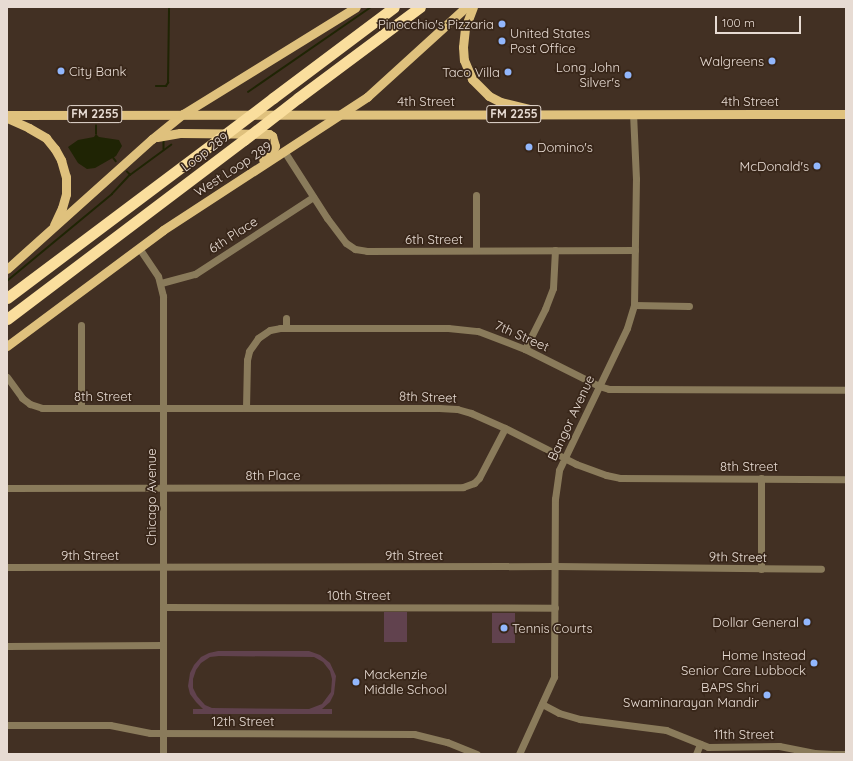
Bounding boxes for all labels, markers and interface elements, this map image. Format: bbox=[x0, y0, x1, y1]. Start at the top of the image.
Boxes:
scale bar bbox=[717, 8, 803, 34]
text: 100 m bbox=[722, 15, 755, 30]
place label: Pinocchio's Pizzaria bbox=[378, 16, 494, 32]
marker: Pinocchio's Pizzaria bbox=[497, 19, 507, 29]
place label: United States Post Office bbox=[510, 26, 590, 57]
marker: United States Post Office bbox=[497, 36, 507, 46]
place label: Walgreens bbox=[700, 53, 764, 69]
marker: Walgreens bbox=[767, 56, 777, 66]
place label: Long John Silver's bbox=[556, 60, 620, 91]
place label: City Bank bbox=[69, 63, 126, 79]
place label: Taco Villa bbox=[442, 64, 500, 80]
marker: City Bank bbox=[56, 66, 66, 76]
marker: Taco Villa bbox=[503, 67, 513, 77]
marker: Long John Silver's bbox=[623, 70, 633, 80]
street label: 4th Street bbox=[397, 93, 455, 109]
street label: 4th Street bbox=[721, 93, 779, 109]
road number: FM 2255 bbox=[67, 104, 123, 124]
road number: FM 2255 bbox=[486, 104, 542, 124]
street label: Loop 289 bbox=[178, 129, 232, 175]
street label: West Loop 289 bbox=[191, 138, 275, 200]
place label: Domino's bbox=[537, 139, 593, 155]
marker: Domino's bbox=[524, 142, 534, 152]
place label: McDonald's bbox=[739, 158, 809, 174]
marker: McDonald's bbox=[812, 161, 822, 171]
street label: 6th Place bbox=[206, 213, 260, 257]
street label: 6th Street bbox=[405, 231, 463, 247]
street label: 7th Street bbox=[493, 317, 551, 355]
street label: Bangor Avenue bbox=[544, 373, 598, 463]
street label: 8th Street bbox=[74, 388, 132, 404]
street label: 8th Street bbox=[399, 388, 457, 406]
street label: Chicago Avenue bbox=[143, 449, 159, 545]
street label: 8th Street bbox=[720, 458, 778, 474]
street label: 8th Place bbox=[245, 467, 301, 483]
street label: 9th Street bbox=[61, 547, 119, 563]
street label: 9th Street bbox=[385, 547, 443, 563]
street label: 9th Street bbox=[709, 549, 767, 565]
street label: 10th Street bbox=[327, 587, 391, 603]
place label: Dollar General bbox=[712, 614, 799, 630]
marker: Dollar General bbox=[802, 617, 812, 627]
place label: Tennis Courts bbox=[512, 620, 593, 636]
marker: Tennis Courts bbox=[499, 623, 509, 633]
place label: Home Instead Senior Care Lubbock bbox=[681, 648, 806, 679]
marker: Home Instead Senior Care Lubbock bbox=[809, 658, 819, 668]
place label: Mackenzie Middle School bbox=[364, 667, 447, 698]
marker: Mackenzie Middle School bbox=[351, 677, 361, 687]
place label: BAPS Shri Swaminarayan Mandir bbox=[623, 680, 759, 711]
marker: BAPS Shri Swaminarayan Mandir bbox=[762, 690, 772, 700]
street label: 12th Street bbox=[212, 713, 274, 729]
street label: 11th Street bbox=[714, 726, 774, 742]

